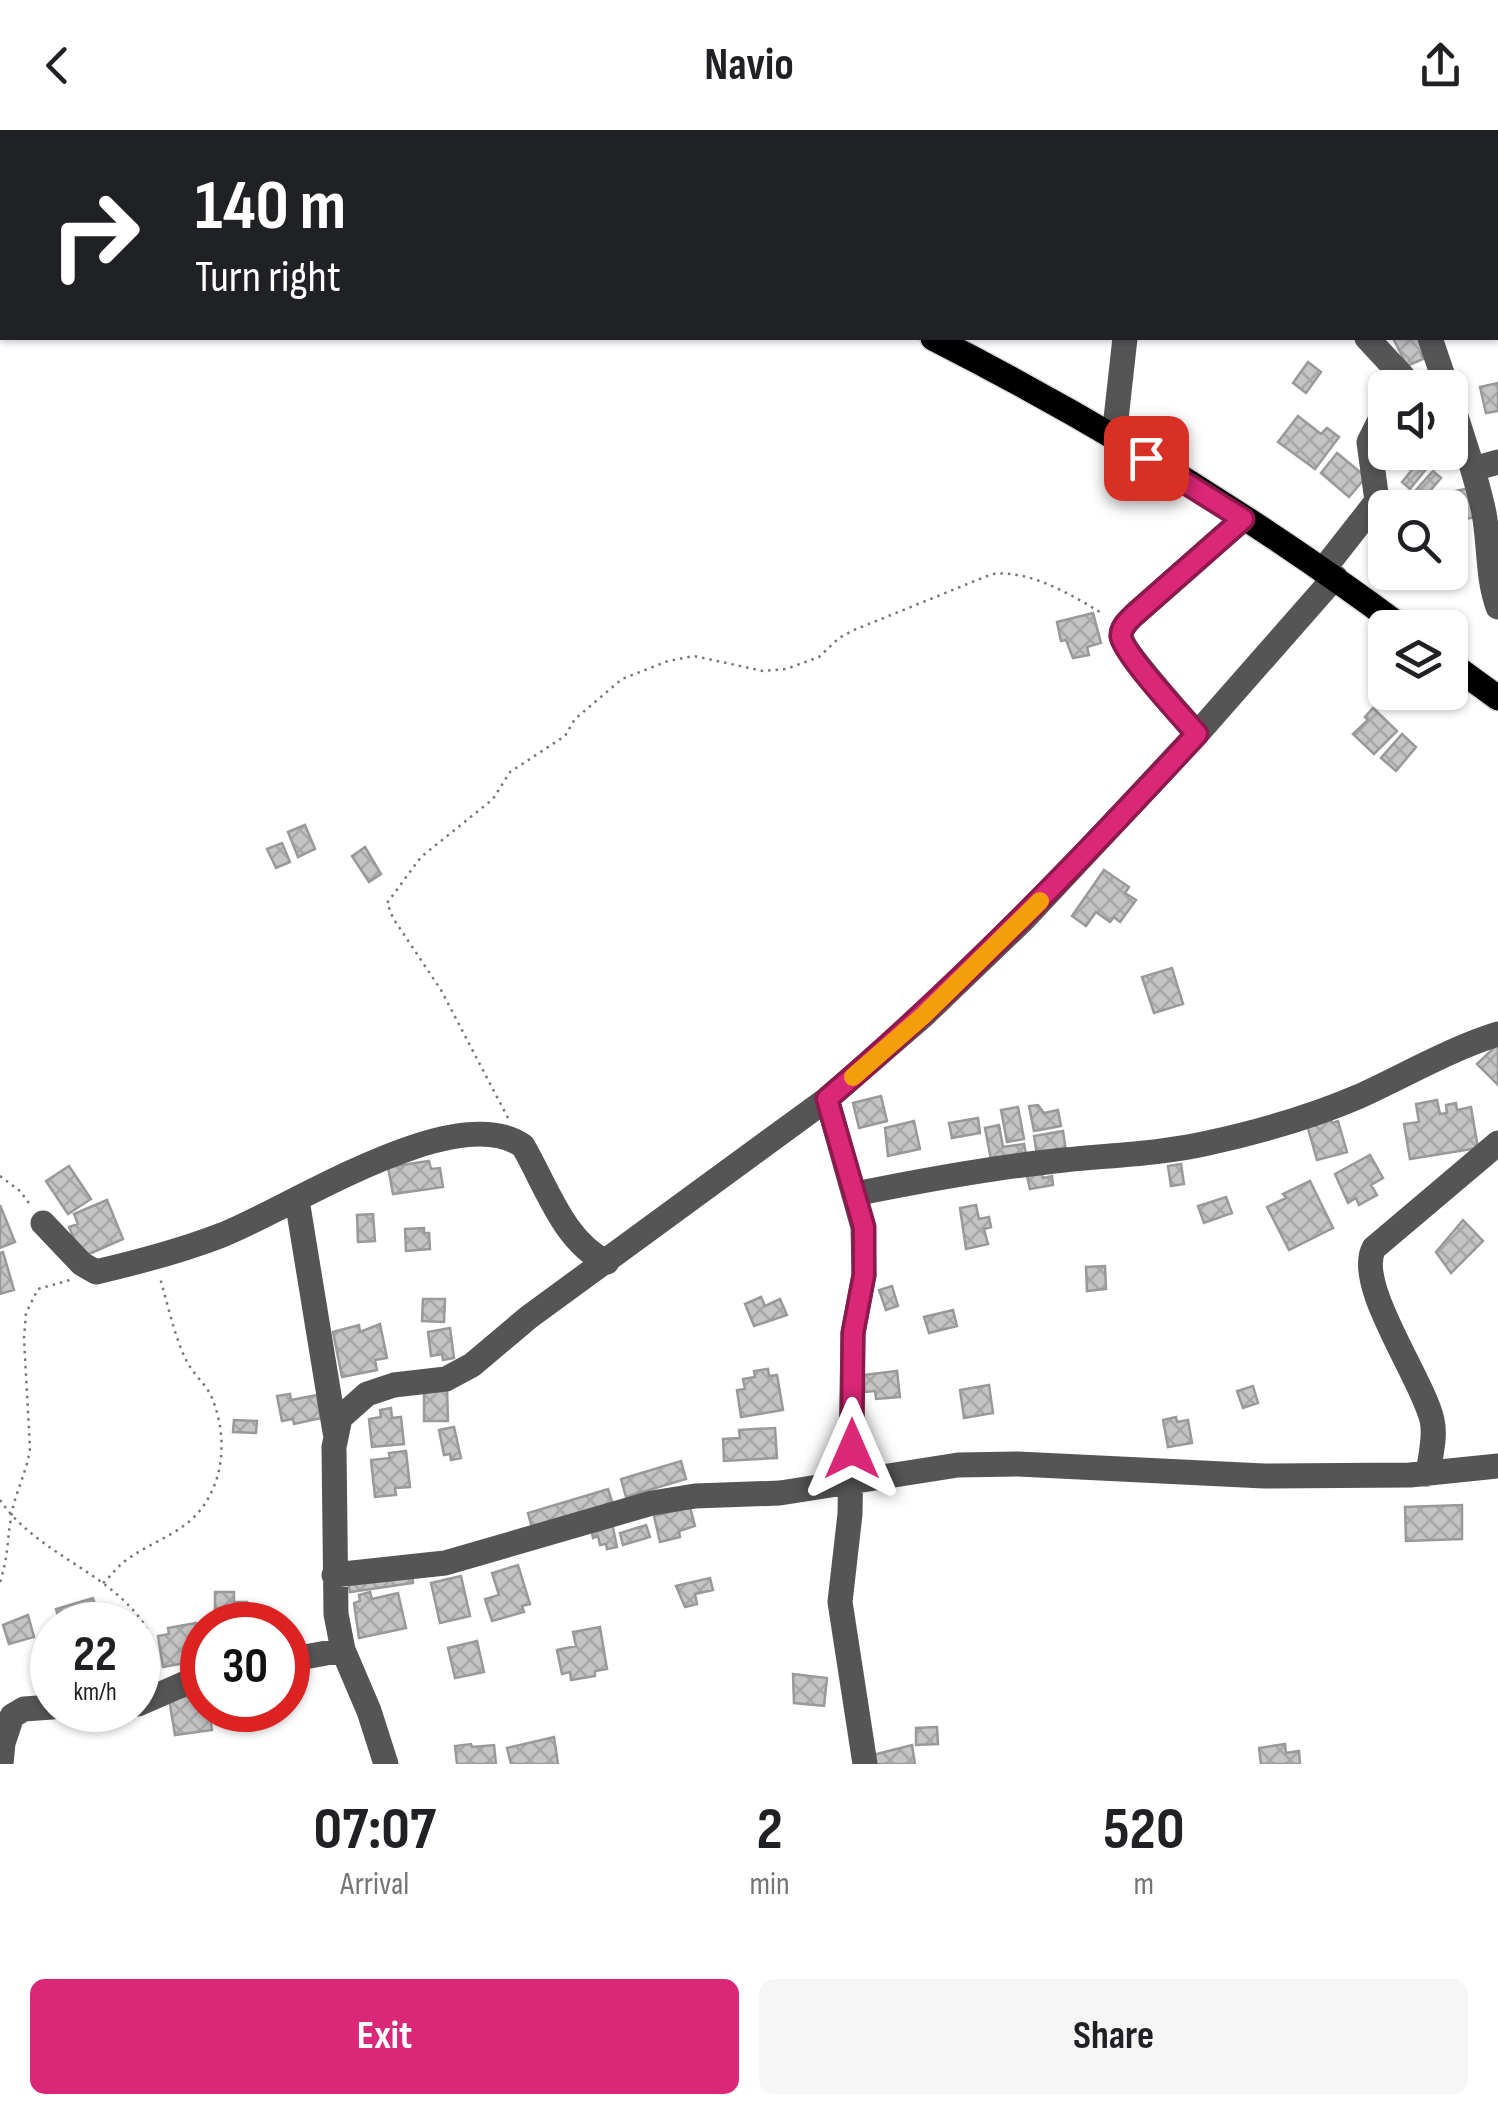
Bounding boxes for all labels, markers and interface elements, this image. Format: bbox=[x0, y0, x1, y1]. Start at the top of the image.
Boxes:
icon: back bbox=[30, 38, 85, 93]
text: Navio bbox=[704, 38, 794, 93]
icon: share bbox=[1413, 38, 1468, 93]
text: 140 m bbox=[195, 165, 346, 249]
icon: right bbox=[30, 170, 160, 300]
text: Turn right bbox=[195, 250, 341, 305]
map controls bbox=[1368, 370, 1468, 710]
button: sound bbox=[1368, 370, 1468, 470]
pin bbox=[1104, 416, 1189, 501]
icon: arrive bbox=[1119, 431, 1174, 486]
button: search bbox=[1368, 490, 1468, 590]
button: layers bbox=[1368, 610, 1468, 710]
position arrow bbox=[800, 1397, 904, 1501]
speed limit sign: 30 bbox=[180, 1602, 310, 1732]
text: 22 bbox=[73, 1625, 117, 1685]
text: km/h bbox=[73, 1677, 117, 1708]
text: 07:07 bbox=[314, 1794, 436, 1866]
text: 2 bbox=[757, 1794, 783, 1866]
text: 520 bbox=[1103, 1794, 1184, 1866]
text: Arrival bbox=[340, 1865, 409, 1904]
text: min bbox=[750, 1865, 790, 1904]
text: m bbox=[1134, 1865, 1154, 1904]
button: Exit bbox=[30, 1979, 739, 2094]
button: Share bbox=[759, 1979, 1468, 2094]

